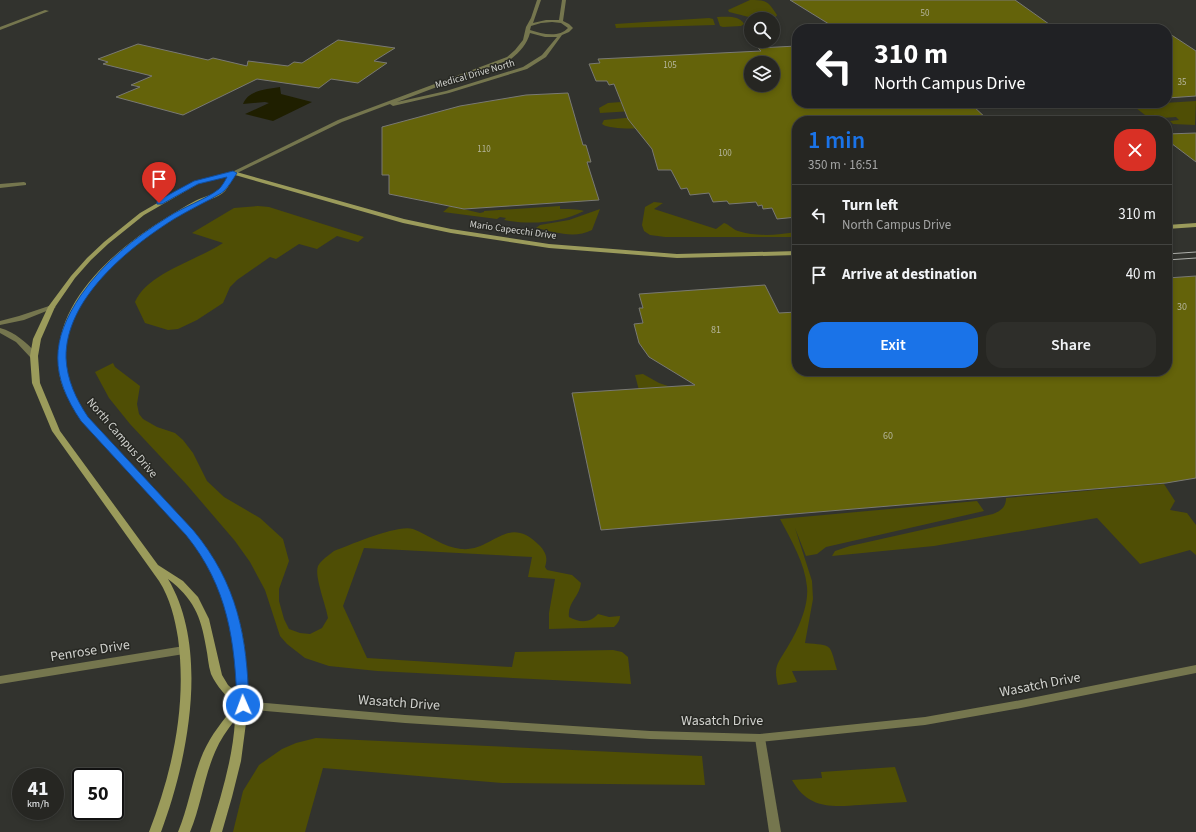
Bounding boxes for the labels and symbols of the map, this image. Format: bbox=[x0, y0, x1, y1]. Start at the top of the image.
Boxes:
house number: 50 bbox=[921, 7, 930, 20]
street label: Medical Drive North bbox=[434, 56, 516, 92]
house number: 105 bbox=[663, 59, 677, 72]
house number: 35 bbox=[1178, 76, 1187, 89]
house number: 110 bbox=[477, 143, 491, 156]
house number: 100 bbox=[718, 147, 732, 160]
pin bbox=[142, 162, 176, 203]
street label: Mario Capecchi Drive bbox=[469, 217, 557, 243]
house number: 30 bbox=[1177, 300, 1187, 314]
house number: 81 bbox=[711, 323, 721, 337]
street label: North Campus Drive bbox=[82, 394, 162, 482]
house number: 60 bbox=[883, 429, 893, 443]
street label: Penrose Drive bbox=[49, 635, 131, 667]
street label: Wasatch Drive bbox=[998, 667, 1082, 703]
position arrow bbox=[222, 684, 264, 726]
street label: Wasatch Drive bbox=[357, 690, 441, 716]
street label: Wasatch Drive bbox=[681, 711, 763, 731]
speed limit sign: 50 bbox=[72, 768, 124, 820]

